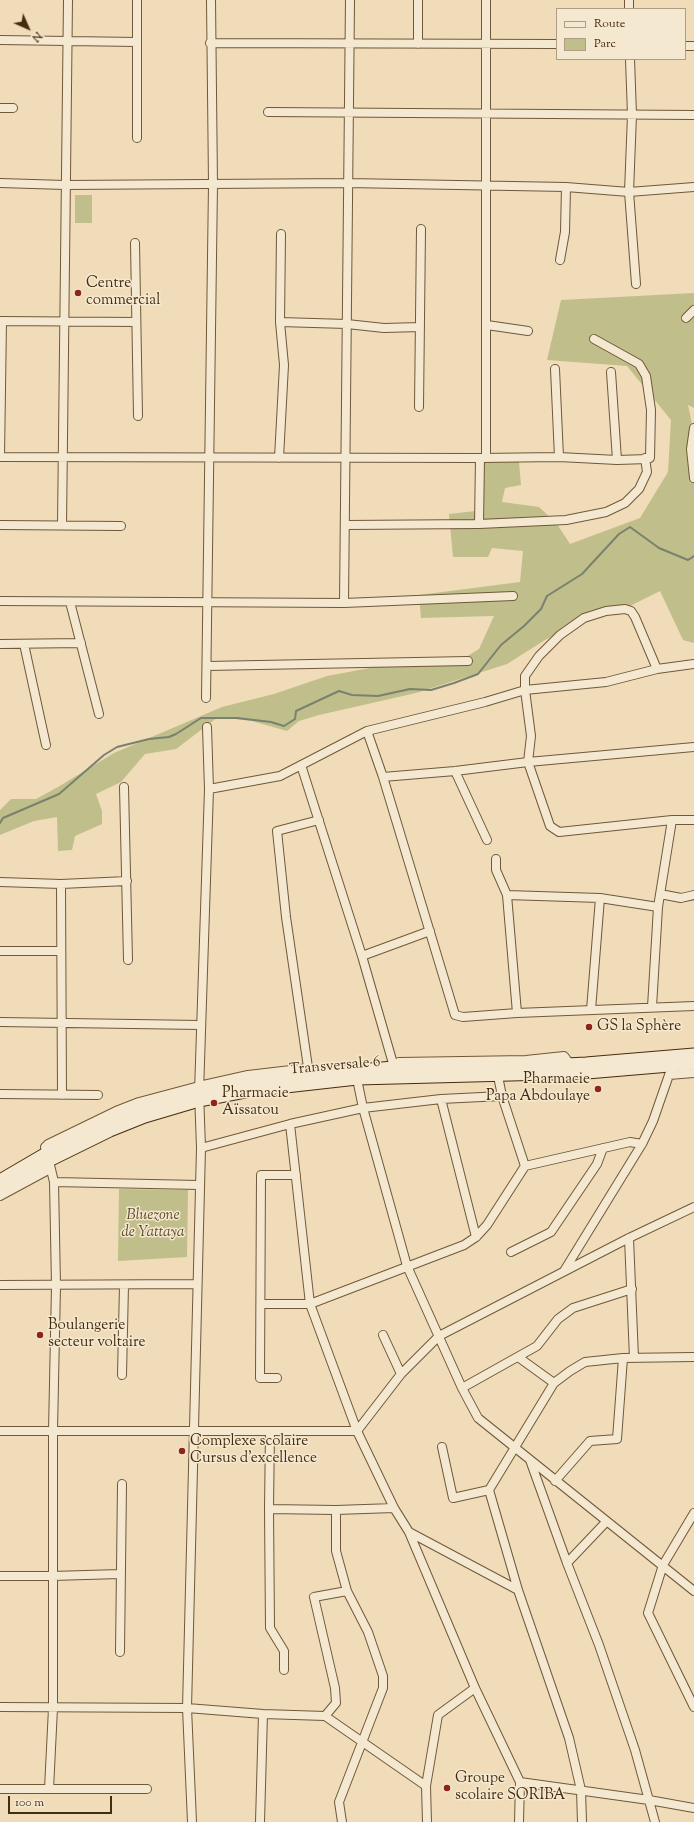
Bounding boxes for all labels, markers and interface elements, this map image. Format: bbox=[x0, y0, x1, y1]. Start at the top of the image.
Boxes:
north arrow bbox=[8, 8, 48, 48]
legend bbox=[556, 8, 686, 60]
text: Route bbox=[594, 15, 625, 33]
text: N bbox=[28, 28, 45, 45]
text: Parc bbox=[594, 35, 616, 53]
place label: Centre commercial bbox=[86, 275, 160, 310]
marker: Centre commercial bbox=[73, 288, 83, 298]
place label: GS la Sphère bbox=[597, 1018, 681, 1036]
marker: GS la Sphère bbox=[584, 1022, 594, 1032]
street label: Transversale 6 bbox=[289, 1054, 381, 1080]
place label: Pharmacie Papa Abdoulaye bbox=[486, 1071, 590, 1106]
marker: Pharmacie Papa Abdoulaye bbox=[593, 1084, 603, 1094]
place label: Pharmacie Aïssatou bbox=[222, 1085, 289, 1120]
marker: Pharmacie Aïssatou bbox=[209, 1098, 219, 1108]
park label: Bluezone de Yattaya bbox=[121, 1207, 185, 1242]
place label: Boulangerie secteur voltaire bbox=[48, 1317, 146, 1352]
marker: Boulangerie secteur voltaire bbox=[35, 1330, 45, 1340]
place label: Complexe scolaire Cursus d'excellence bbox=[190, 1433, 317, 1468]
marker: Complexe scolaire Cursus d'excellence bbox=[177, 1446, 187, 1456]
place label: Groupe scolaire SORIBA bbox=[455, 1770, 566, 1805]
marker: Groupe scolaire SORIBA bbox=[442, 1783, 452, 1793]
scale bar bbox=[10, 1788, 114, 1814]
text: 100 m bbox=[15, 1794, 44, 1812]

